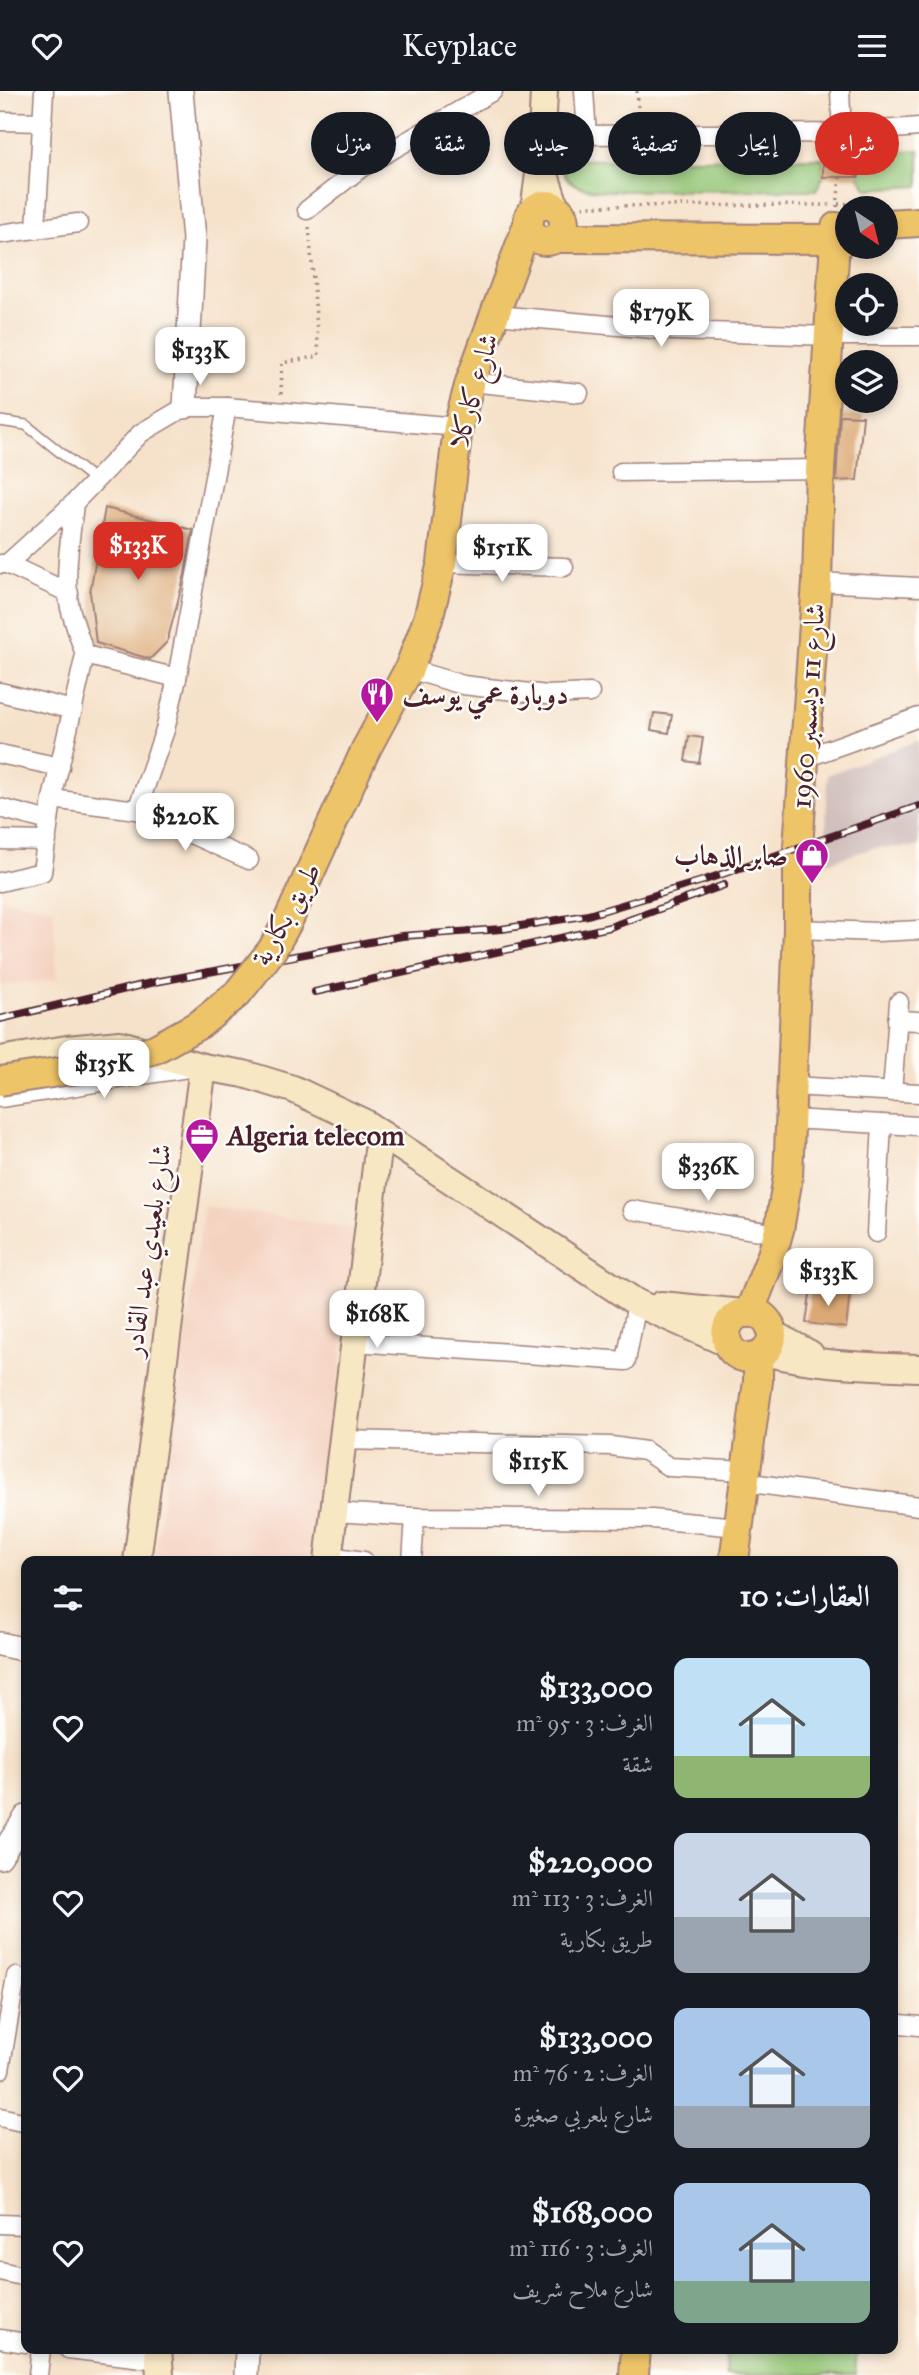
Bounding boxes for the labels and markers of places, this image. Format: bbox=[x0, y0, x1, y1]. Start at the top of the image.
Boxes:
pin: $179K bbox=[612, 289, 710, 349]
pin: $133K bbox=[151, 327, 249, 387]
pin: $133K bbox=[89, 523, 187, 582]
pin: $151K bbox=[453, 525, 551, 584]
restaurant icon: دوبارة عمي يوسف bbox=[358, 675, 396, 724]
place label: دوبارة عمي يوسف bbox=[402, 677, 569, 720]
pin: $220K bbox=[136, 793, 234, 853]
shop icon: صابر الذهاب bbox=[793, 836, 831, 885]
place label: صابر الذهاب bbox=[674, 838, 788, 873]
pin: $135K bbox=[55, 1041, 153, 1100]
office icon: Algeria telecom bbox=[183, 1116, 221, 1165]
place label: Algeria telecom bbox=[225, 1118, 405, 1153]
pin: $336K bbox=[659, 1143, 757, 1203]
pin: $133K bbox=[779, 1249, 877, 1308]
pin: $168K bbox=[328, 1291, 426, 1350]
pin: $115K bbox=[489, 1439, 587, 1498]

